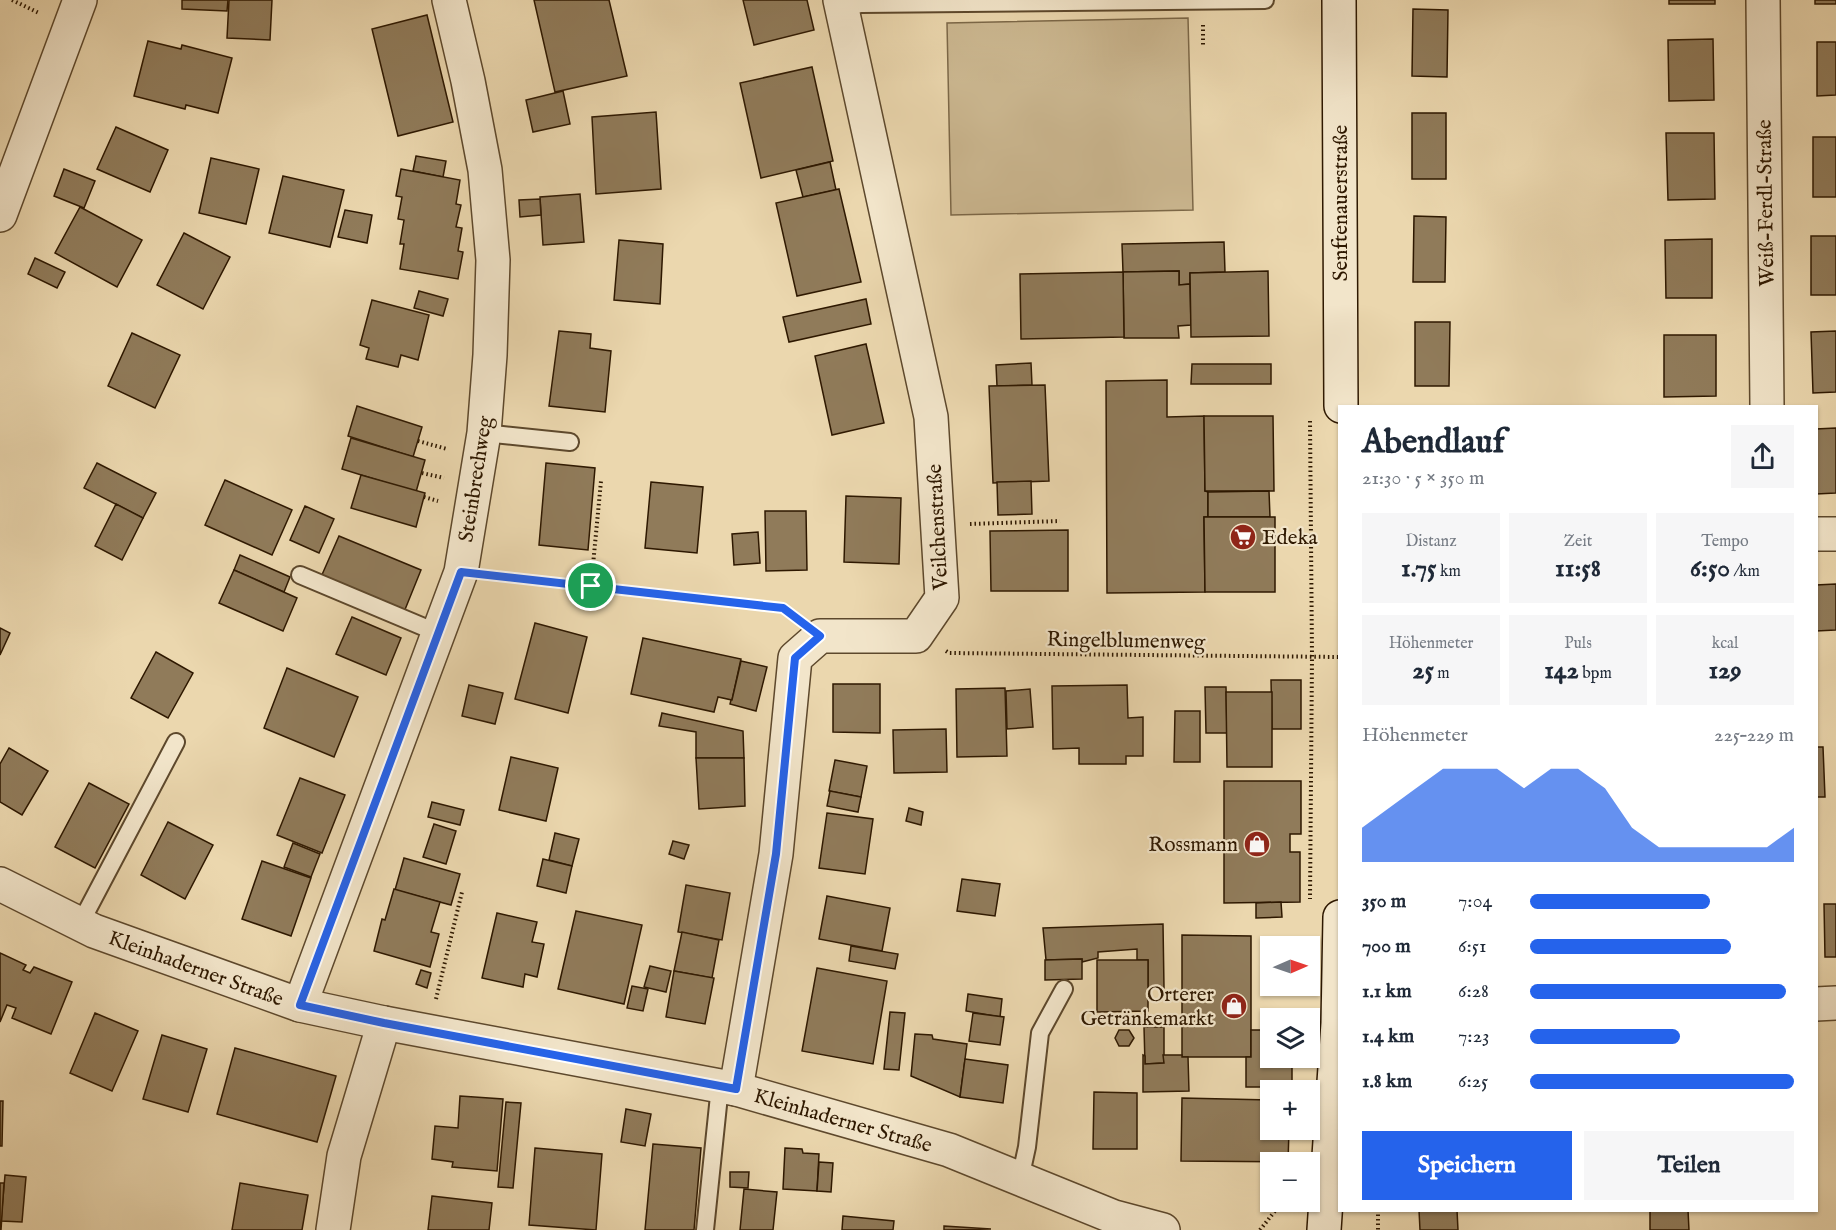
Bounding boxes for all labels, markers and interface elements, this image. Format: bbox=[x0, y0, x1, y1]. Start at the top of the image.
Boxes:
street label: Weiß-Ferdl-Straße bbox=[1752, 119, 1781, 287]
street label: Senftenauerstraße bbox=[1328, 124, 1355, 281]
street label: Steinbrechweg bbox=[453, 414, 500, 544]
text: Abendlauf bbox=[1362, 422, 1505, 464]
button: share bbox=[1731, 425, 1794, 488]
street label: Veilchenstraße bbox=[922, 463, 955, 592]
text: 21:30 · 5 × 350 m bbox=[1362, 466, 1484, 491]
supermarket icon: Edeka bbox=[1228, 522, 1258, 552]
place label: Edeka bbox=[1262, 525, 1319, 552]
text: Distanz bbox=[1405, 532, 1457, 552]
text: Zeit bbox=[1564, 532, 1592, 552]
text: Tempo bbox=[1701, 532, 1749, 552]
text: 1.75 bbox=[1401, 552, 1437, 585]
text: 11:58 bbox=[1555, 552, 1601, 585]
text: 6:50 bbox=[1690, 552, 1730, 585]
pin bbox=[565, 560, 616, 611]
text: km bbox=[1437, 562, 1461, 582]
text: /km bbox=[1730, 562, 1760, 582]
icon: arrive bbox=[574, 569, 607, 602]
street label: Ringelblumenweg bbox=[1046, 627, 1206, 656]
text: Höhenmeter bbox=[1389, 634, 1473, 654]
text: Puls bbox=[1564, 634, 1592, 654]
text: kcal bbox=[1712, 634, 1738, 654]
text: 25 bbox=[1412, 654, 1434, 687]
text: 142 bbox=[1544, 654, 1579, 687]
text: 129 bbox=[1708, 654, 1742, 687]
text: m bbox=[1434, 664, 1450, 684]
text: bpm bbox=[1579, 664, 1612, 684]
text: Höhenmeter bbox=[1362, 723, 1468, 748]
text: 225–229 m bbox=[1714, 723, 1794, 748]
shop icon: Rossmann bbox=[1242, 829, 1272, 859]
place label: Rossmann bbox=[1148, 832, 1238, 859]
text: 350 m bbox=[1362, 889, 1406, 914]
text: 7:04 bbox=[1458, 889, 1492, 914]
street label: Kleinhaderner Straße bbox=[104, 925, 287, 1014]
text: 700 m bbox=[1362, 934, 1411, 959]
text: 6:51 bbox=[1458, 934, 1486, 959]
north arrow bbox=[1260, 936, 1320, 996]
map controls bbox=[1260, 936, 1320, 1212]
text: 1.1 km bbox=[1362, 979, 1412, 1004]
text: 6:28 bbox=[1458, 979, 1489, 1004]
place label: Orterer Getränkemarkt bbox=[1080, 982, 1214, 1033]
shop icon: Orterer Getränkemarkt bbox=[1219, 991, 1249, 1021]
button: layers bbox=[1260, 1008, 1320, 1068]
text: 1.4 km bbox=[1362, 1024, 1414, 1049]
text: 7:23 bbox=[1458, 1024, 1489, 1049]
text: 1.8 km bbox=[1362, 1069, 1412, 1094]
text: 6:25 bbox=[1458, 1069, 1488, 1094]
button: + bbox=[1260, 1080, 1320, 1140]
street label: Kleinhaderner Straße bbox=[750, 1083, 935, 1160]
button: Speichern bbox=[1362, 1131, 1572, 1200]
button: Teilen bbox=[1584, 1131, 1794, 1200]
button: − bbox=[1260, 1152, 1320, 1212]

